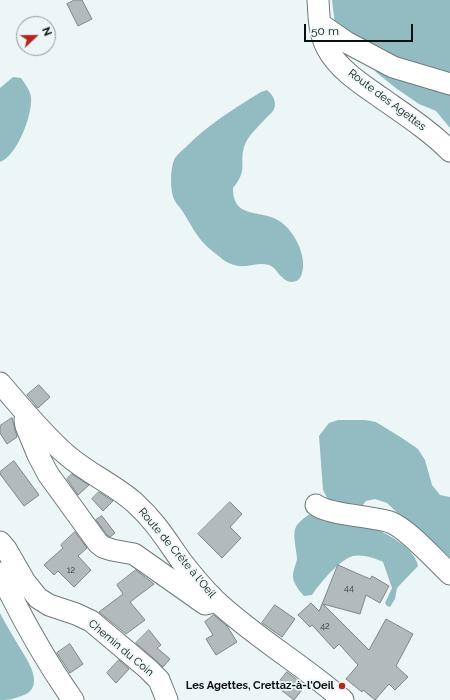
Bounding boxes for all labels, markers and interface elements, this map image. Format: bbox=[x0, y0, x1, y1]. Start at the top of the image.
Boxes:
north arrow bbox=[16, 16, 56, 56]
scale bar bbox=[306, 16, 415, 42]
text: 50 m bbox=[311, 24, 339, 38]
text: N bbox=[39, 25, 54, 38]
street label: Route des Agettes bbox=[346, 66, 428, 134]
street label: Route de Crête à l'Oeil bbox=[135, 505, 219, 601]
house number: 12 bbox=[67, 565, 75, 575]
house number: 44 bbox=[344, 583, 354, 593]
street label: Chemin du Coin bbox=[86, 617, 156, 679]
house number: 42 bbox=[320, 621, 330, 631]
place label: Les Agettes, Crettaz-à-l'Oeil bbox=[186, 679, 334, 693]
marker: Les Agettes, Crettaz-à-l'Oeil bbox=[337, 681, 347, 691]

